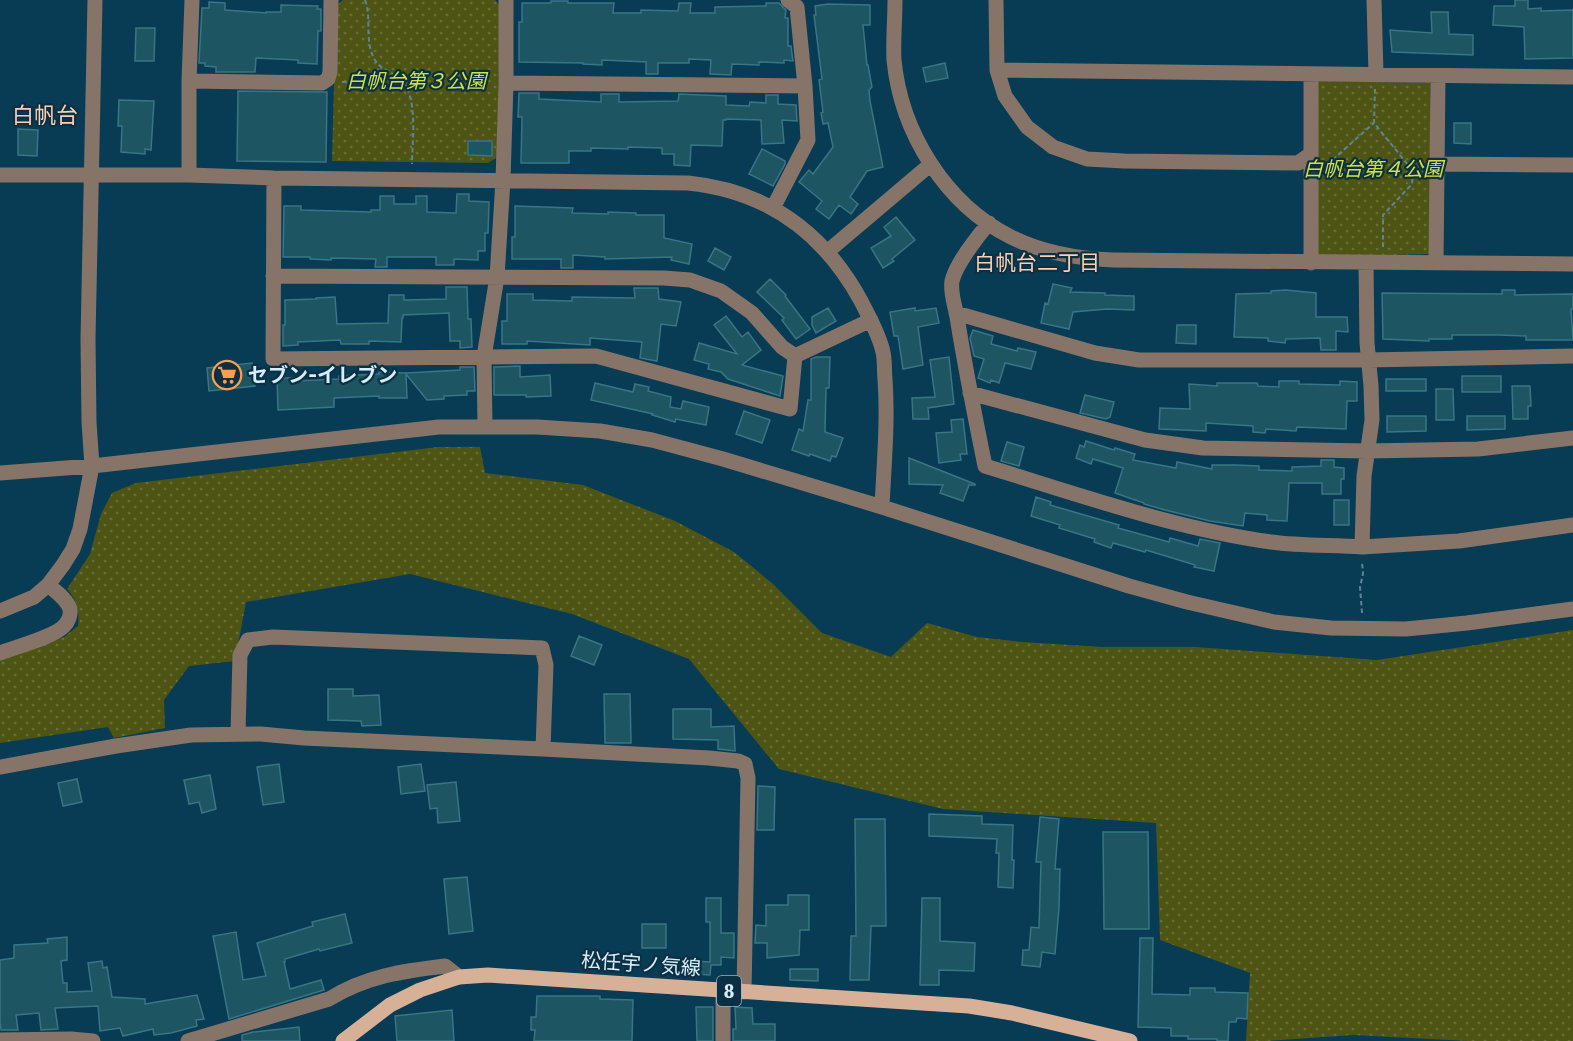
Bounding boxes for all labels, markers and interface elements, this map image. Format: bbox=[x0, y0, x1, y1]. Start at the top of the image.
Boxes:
park label: 白帆台第３公園 bbox=[346, 69, 489, 93]
district label: 白帆台 bbox=[12, 103, 78, 128]
park label: 白帆台第４公園 bbox=[1303, 157, 1446, 181]
district label: 白帆台二丁目 bbox=[974, 251, 1100, 275]
supermarket icon: セブン-イレブン bbox=[211, 359, 243, 391]
place label: セブン-イレブン bbox=[248, 363, 397, 387]
street label: 松任宇ノ気線 bbox=[580, 948, 702, 980]
road number: 8 bbox=[717, 976, 741, 1006]

